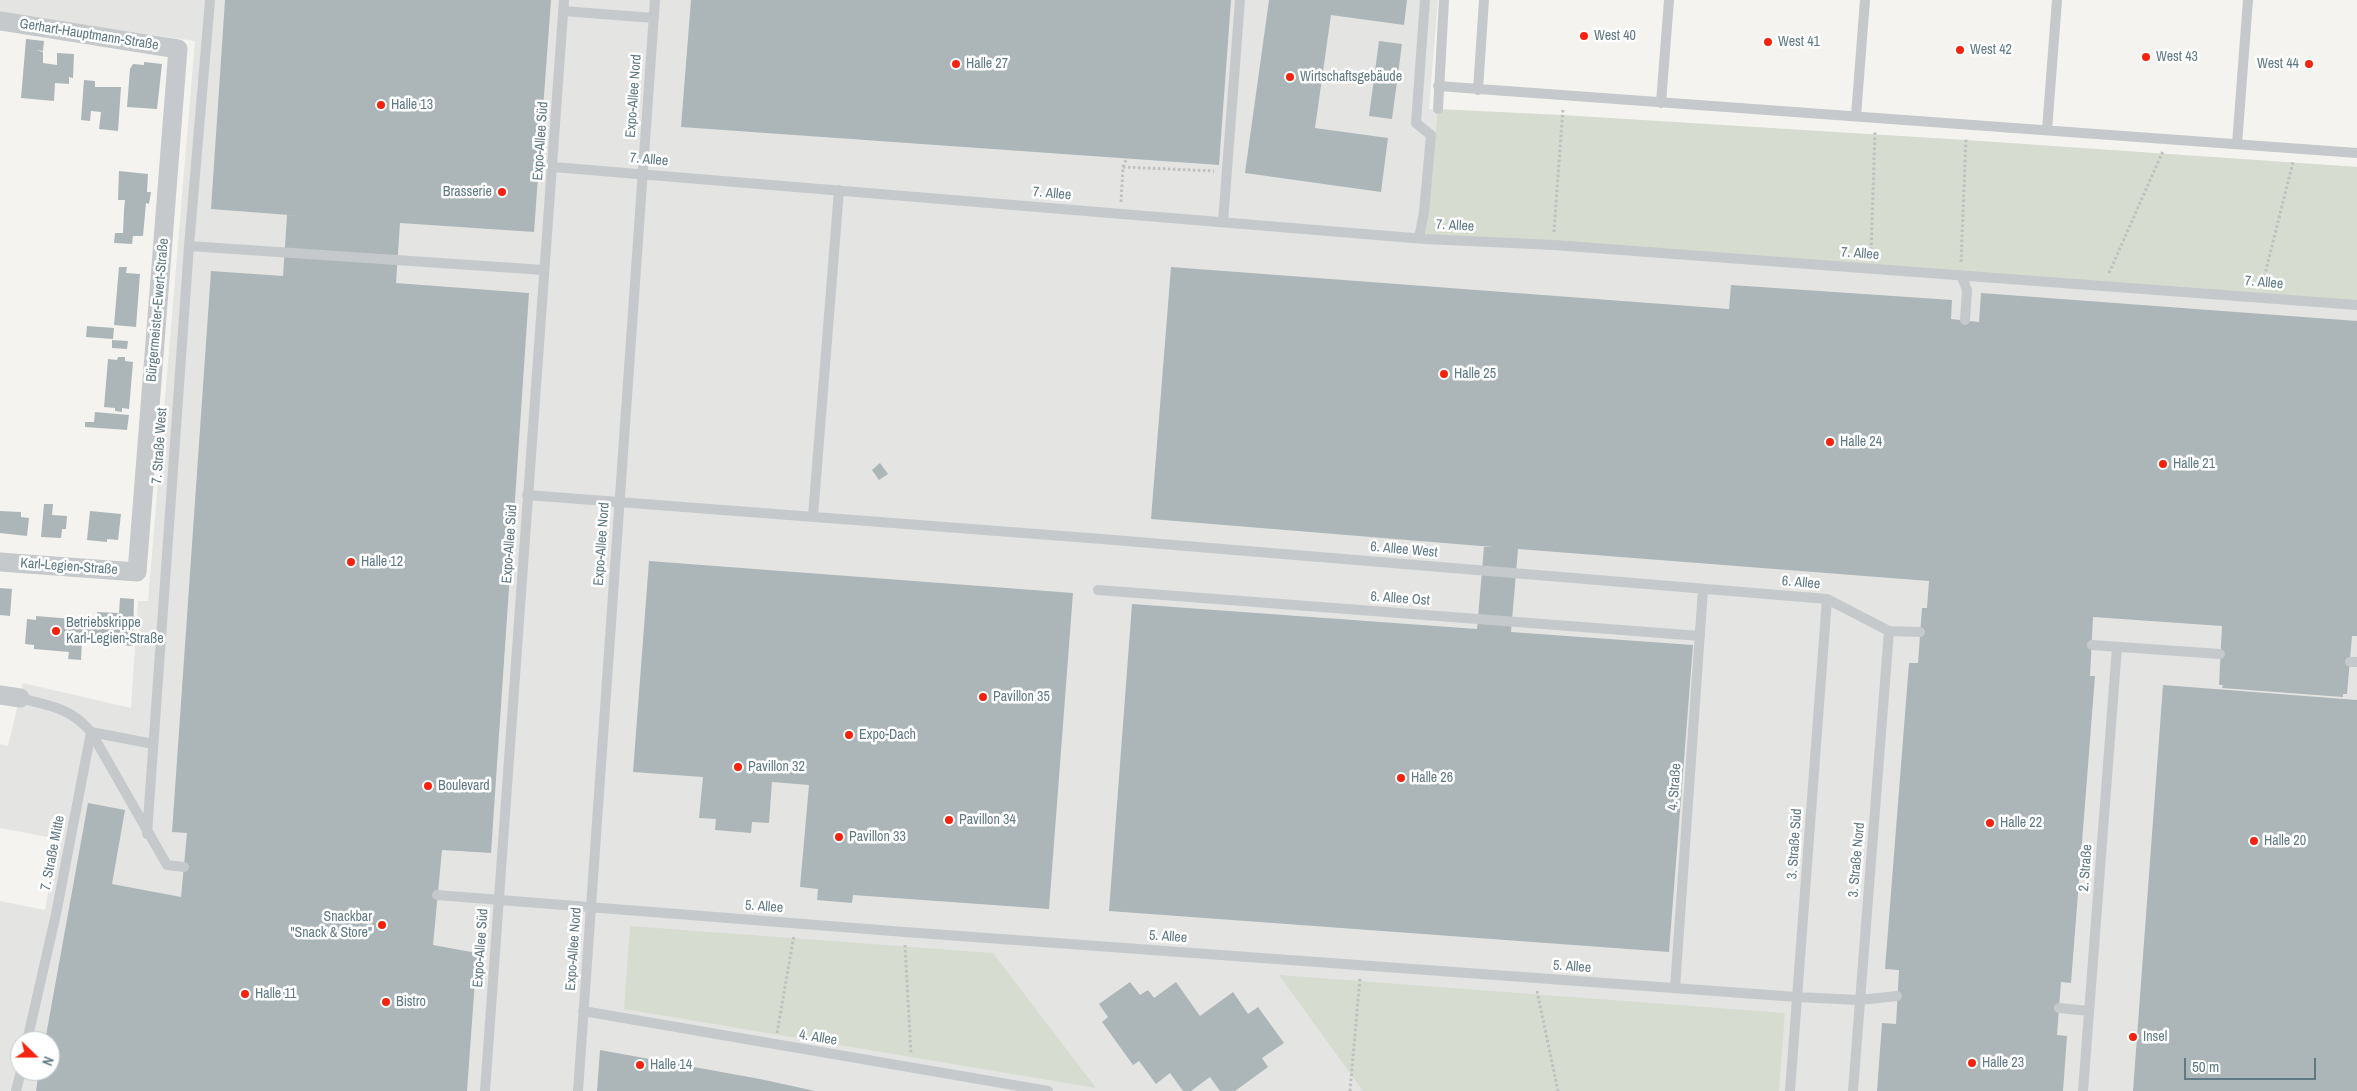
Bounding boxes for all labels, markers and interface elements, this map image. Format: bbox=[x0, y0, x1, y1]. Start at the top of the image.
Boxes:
street label: Gerhart-Hauptmann-Straße bbox=[18, 16, 160, 54]
place label: West 40 bbox=[1594, 28, 1636, 44]
marker: West 40 bbox=[1578, 30, 1590, 42]
place label: West 41 bbox=[1778, 34, 1820, 50]
marker: West 41 bbox=[1762, 36, 1774, 48]
place label: West 42 bbox=[1970, 42, 2012, 58]
marker: West 42 bbox=[1954, 44, 1966, 56]
place label: West 43 bbox=[2156, 49, 2198, 65]
marker: West 43 bbox=[2140, 51, 2152, 63]
street label: Expo-Allee Nord bbox=[623, 54, 645, 138]
place label: Halle 27 bbox=[966, 56, 1008, 72]
place label: West 44 bbox=[2257, 56, 2299, 72]
marker: Halle 27 bbox=[950, 58, 962, 70]
marker: West 44 bbox=[2303, 58, 2315, 70]
place label: Wirtschaftsgebäude bbox=[1300, 69, 1402, 85]
marker: Wirtschaftsgebäude bbox=[1284, 71, 1296, 83]
place label: Halle 13 bbox=[391, 97, 433, 113]
marker: Halle 13 bbox=[375, 99, 387, 111]
street label: Expo-Allee Süd bbox=[530, 101, 552, 181]
street label: 7. Allee bbox=[629, 150, 669, 170]
place label: Brasserie bbox=[443, 184, 492, 200]
street label: 7. Allee bbox=[1032, 184, 1072, 204]
marker: Brasserie bbox=[496, 186, 508, 198]
street label: 7. Allee bbox=[1435, 217, 1475, 235]
street label: Bürgermeister-Ewert-Straße bbox=[143, 237, 173, 383]
street label: 7. Allee bbox=[1840, 244, 1880, 264]
street label: 7. Allee bbox=[2244, 273, 2284, 293]
place label: Halle 25 bbox=[1454, 366, 1496, 382]
marker: Halle 25 bbox=[1438, 368, 1450, 380]
street label: 7. Straße West bbox=[149, 407, 171, 485]
place label: Halle 24 bbox=[1840, 434, 1882, 450]
marker: Halle 24 bbox=[1824, 436, 1836, 448]
place label: Halle 21 bbox=[2173, 456, 2215, 472]
marker: Halle 21 bbox=[2157, 458, 2169, 470]
street label: Expo-Allee Nord bbox=[591, 502, 613, 586]
street label: Expo-Allee Süd bbox=[499, 504, 521, 584]
street label: 6. Allee West bbox=[1370, 539, 1438, 561]
place label: Halle 12 bbox=[361, 554, 403, 570]
street label: Karl-Legien-Straße bbox=[20, 555, 118, 579]
marker: Halle 12 bbox=[345, 556, 357, 568]
street label: 6. Allee bbox=[1781, 573, 1821, 593]
street label: 6. Allee Ost bbox=[1370, 589, 1430, 609]
place label: Betriebskrippe Karl-Legien-Straße bbox=[66, 615, 164, 648]
marker: Betriebskrippe Karl-Legien-Straße bbox=[50, 625, 62, 637]
place label: Pavillon 35 bbox=[993, 689, 1050, 705]
marker: Pavillon 35 bbox=[977, 691, 989, 703]
place label: Expo-Dach bbox=[859, 727, 916, 743]
marker: Expo-Dach bbox=[843, 729, 855, 741]
place label: Pavillon 32 bbox=[748, 759, 805, 775]
marker: Pavillon 32 bbox=[732, 761, 744, 773]
street label: 4. Straße bbox=[1665, 763, 1685, 811]
place label: Halle 26 bbox=[1411, 770, 1453, 786]
marker: Halle 26 bbox=[1395, 772, 1407, 784]
place label: Boulevard bbox=[438, 778, 490, 794]
marker: Boulevard bbox=[422, 780, 434, 792]
street label: 3. Straße Süd bbox=[1784, 808, 1806, 880]
place label: Pavillon 34 bbox=[959, 812, 1016, 828]
street label: 7. Straße Mitte bbox=[38, 814, 68, 892]
marker: Pavillon 34 bbox=[943, 814, 955, 826]
place label: Halle 22 bbox=[2000, 815, 2042, 831]
marker: Halle 22 bbox=[1984, 817, 1996, 829]
street label: 3. Straße Nord bbox=[1845, 822, 1869, 898]
place label: Pavillon 33 bbox=[849, 829, 906, 845]
marker: Pavillon 33 bbox=[833, 831, 845, 843]
place label: Halle 20 bbox=[2264, 833, 2306, 849]
marker: Halle 20 bbox=[2248, 835, 2260, 847]
street label: 2. Straße bbox=[2076, 844, 2096, 892]
street label: 5. Allee bbox=[744, 897, 784, 917]
street label: Expo-Allee Nord bbox=[563, 907, 585, 991]
street label: Expo-Allee Süd bbox=[470, 908, 492, 988]
place label: Snackbar "Snack & Store" bbox=[290, 909, 372, 942]
marker: Snackbar "Snack & Store" bbox=[376, 919, 388, 931]
street label: 5. Allee bbox=[1148, 927, 1188, 947]
street label: 5. Allee bbox=[1552, 957, 1592, 977]
place label: Halle 11 bbox=[255, 986, 296, 1002]
marker: Halle 11 bbox=[239, 988, 251, 1000]
place label: Bistro bbox=[396, 994, 426, 1010]
marker: Bistro bbox=[380, 996, 392, 1008]
street label: 4. Allee bbox=[798, 1027, 838, 1049]
place label: Insel bbox=[2143, 1029, 2167, 1045]
north arrow bbox=[10, 1031, 60, 1081]
marker: Insel bbox=[2127, 1031, 2139, 1043]
scale bar bbox=[2187, 1048, 2320, 1080]
text: N bbox=[38, 1054, 58, 1068]
place label: Halle 23 bbox=[1982, 1055, 2024, 1071]
text: 50 m bbox=[2192, 1056, 2219, 1077]
place label: Halle 14 bbox=[650, 1057, 692, 1073]
marker: Halle 23 bbox=[1966, 1057, 1978, 1069]
marker: Halle 14 bbox=[634, 1059, 646, 1071]

